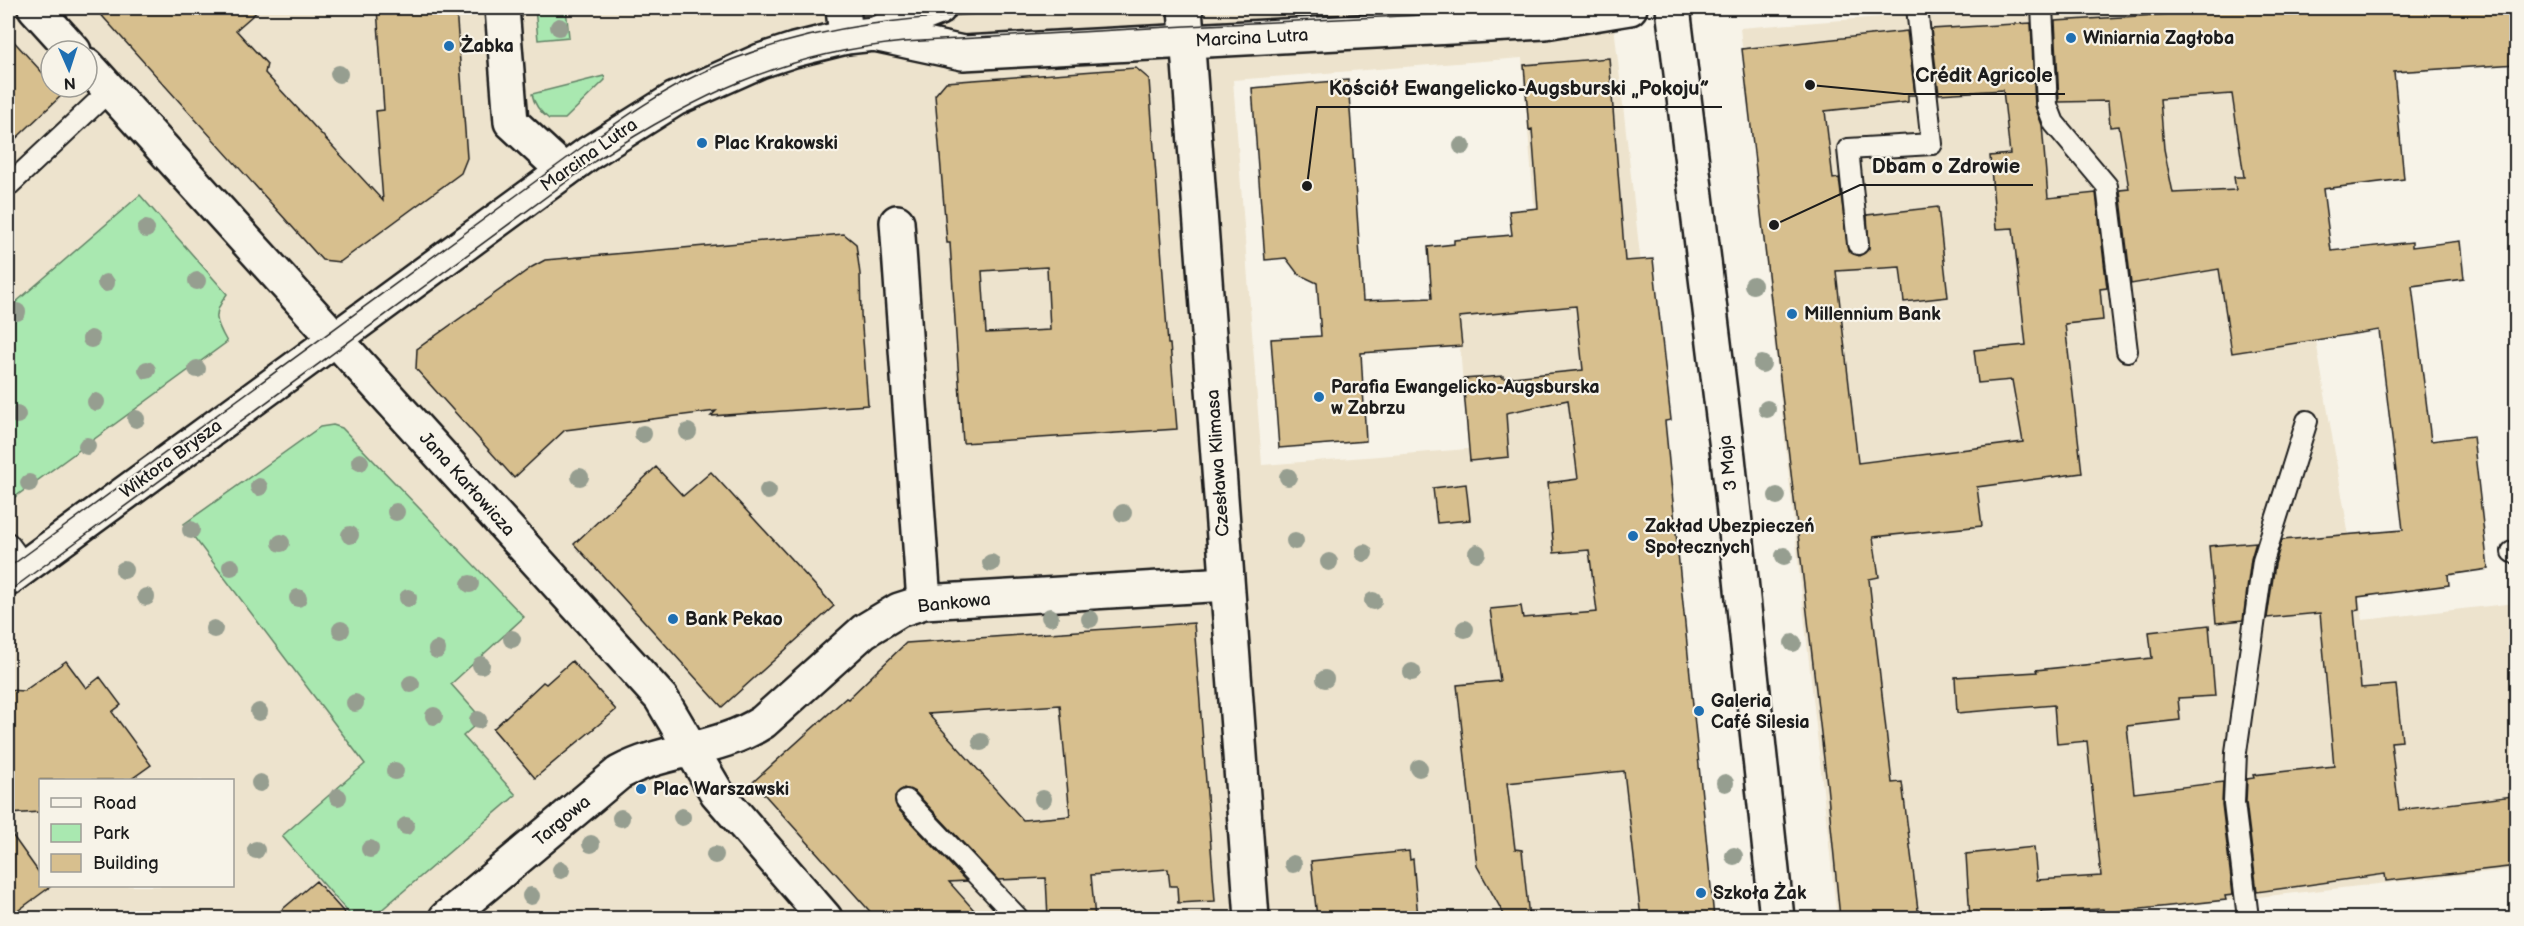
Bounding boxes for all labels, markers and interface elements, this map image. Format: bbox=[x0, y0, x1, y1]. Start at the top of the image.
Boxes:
street label: Marcina Lutra bbox=[1195, 25, 1309, 51]
place label: Winiarnia Zagłoba bbox=[2083, 28, 2234, 49]
marker: Winiarnia Zagłoba bbox=[2064, 31, 2078, 45]
place label: Żabka bbox=[461, 34, 514, 57]
north arrow bbox=[39, 39, 99, 99]
marker: Żabka bbox=[442, 39, 456, 53]
callout: Crédit Agricole bbox=[1904, 56, 2065, 94]
text: Crédit Agricole bbox=[1915, 64, 2053, 88]
callout: Kościół Ewangelicko-Augsburski „Pokoju” bbox=[1317, 69, 1722, 107]
text: N bbox=[63, 73, 76, 92]
text: Kościół Ewangelicko-Augsburski „Pokoju” bbox=[1329, 77, 1709, 101]
street label: Marcina Lutra bbox=[537, 114, 641, 196]
place label: Plac Krakowski bbox=[714, 133, 838, 154]
marker: Plac Krakowski bbox=[695, 136, 709, 150]
callout: Dbam o Zdrowie bbox=[1860, 147, 2033, 185]
text: Dbam o Zdrowie bbox=[1872, 155, 2020, 179]
place label: Millennium Bank bbox=[1804, 304, 1941, 325]
marker: Millennium Bank bbox=[1785, 307, 1799, 321]
place label: Parafia Ewangelicko-Augsburska w Zabrzu bbox=[1331, 377, 1600, 419]
street label: Czesława Klimasa bbox=[1202, 389, 1234, 537]
marker: Parafia Ewangelicko-Augsburska w Zabrzu bbox=[1312, 390, 1326, 404]
street label: Wiktora Brysza bbox=[116, 415, 226, 503]
street label: Jana Karłowicza bbox=[415, 428, 519, 540]
street label: 3 Maja bbox=[1715, 434, 1741, 492]
place label: Zakład Ubezpieczeń Społecznych bbox=[1645, 516, 1815, 558]
marker: Zakład Ubezpieczeń Społecznych bbox=[1626, 529, 1640, 543]
street label: Bankowa bbox=[916, 589, 992, 617]
place label: Bank Pekao bbox=[685, 609, 783, 630]
marker: Bank Pekao bbox=[666, 612, 680, 626]
place label: Galeria Café Silesia bbox=[1711, 691, 1810, 733]
marker: Galeria Café Silesia bbox=[1692, 704, 1706, 718]
legend bbox=[39, 779, 234, 887]
place label: Plac Warszawski bbox=[653, 779, 789, 800]
marker: Plac Warszawski bbox=[634, 782, 648, 796]
street label: Targowa bbox=[529, 791, 595, 851]
text: Road bbox=[93, 793, 137, 814]
text: Park bbox=[93, 823, 129, 844]
text: Building bbox=[93, 853, 159, 874]
place label: Szkoła Żak bbox=[1713, 881, 1807, 904]
marker: Szkoła Żak bbox=[1694, 886, 1708, 900]

